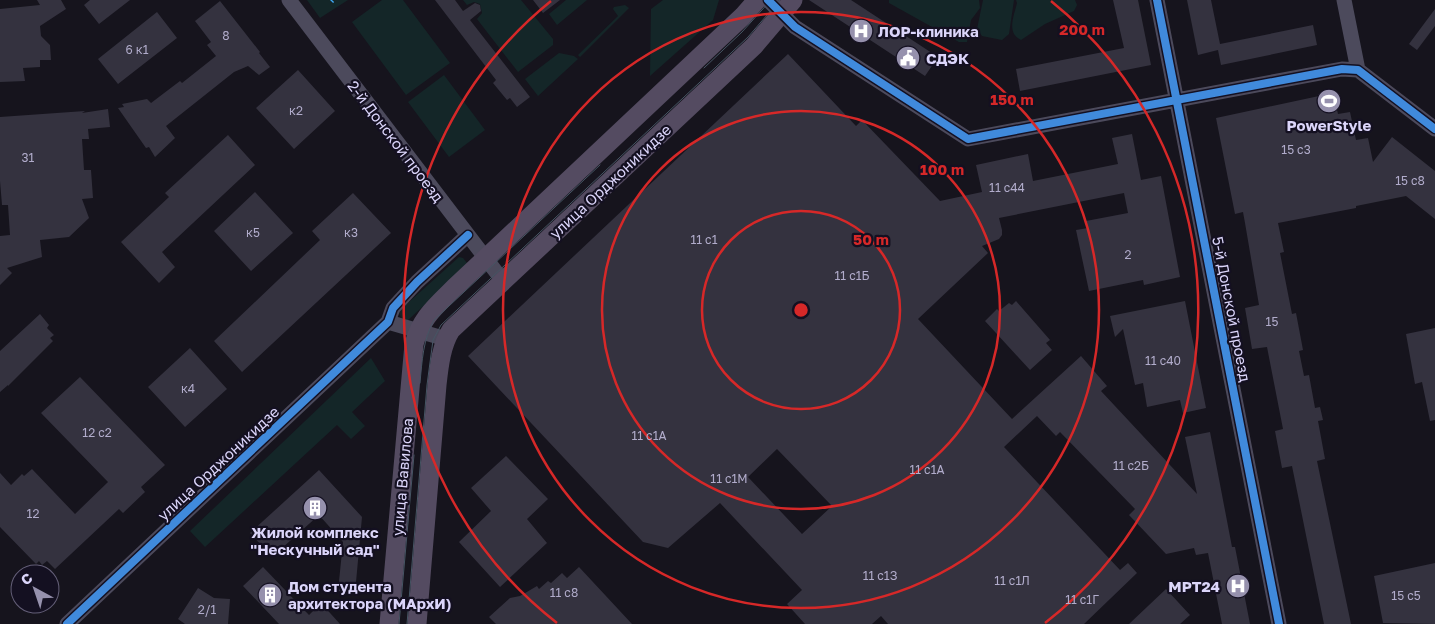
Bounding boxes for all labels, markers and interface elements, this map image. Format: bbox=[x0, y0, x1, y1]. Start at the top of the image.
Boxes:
hospital icon: ЛОР-клиника bbox=[848, 18, 874, 44]
text: 200 m bbox=[1059, 20, 1105, 38]
place label: ЛОР-клиника bbox=[878, 22, 979, 40]
house number: 8 bbox=[222, 28, 230, 43]
house number: 6 к1 bbox=[126, 42, 149, 57]
public building icon: СДЭК bbox=[895, 45, 921, 71]
place label: СДЭК bbox=[926, 49, 969, 67]
street label: 2-й Донской проезд bbox=[344, 77, 448, 205]
sports icon: PowerStyle bbox=[1316, 88, 1342, 114]
text: 150 m bbox=[990, 90, 1034, 108]
house number: к2 bbox=[289, 103, 303, 118]
place label: PowerStyle bbox=[1287, 116, 1372, 134]
street label: улица Орджоникидзе bbox=[546, 120, 675, 242]
house number: 15 с3 bbox=[1281, 142, 1311, 157]
house number: 31 bbox=[22, 150, 35, 165]
text: 100 m bbox=[920, 160, 964, 178]
house number: 15 с8 bbox=[1395, 173, 1425, 188]
house number: 11 с44 bbox=[989, 180, 1025, 195]
house number: к5 bbox=[246, 225, 260, 240]
house number: к3 bbox=[344, 225, 358, 240]
text: 50 m bbox=[853, 230, 889, 248]
house number: 11 с1 bbox=[690, 232, 718, 247]
street label: 5-й Донской проезд bbox=[1209, 235, 1255, 383]
house number: 2 bbox=[1125, 247, 1132, 262]
house number: 11 с1Б bbox=[835, 268, 870, 283]
centre of rings bbox=[792, 301, 810, 319]
house number: 15 bbox=[1266, 314, 1278, 329]
house number: 11 с40 bbox=[1145, 353, 1181, 368]
house number: к4 bbox=[181, 381, 195, 396]
street label: улица Орджоникидзе bbox=[154, 402, 283, 524]
street label: улица Вавилова bbox=[388, 417, 416, 537]
house number: 12 с2 bbox=[82, 425, 112, 440]
house number: 11 с1А bbox=[631, 428, 667, 443]
house number: 11 с2Б bbox=[1113, 458, 1149, 473]
house number: 11 с1А bbox=[909, 462, 945, 477]
house number: 11 с1М bbox=[710, 471, 748, 486]
building icon: Жилой комплекс "Нескучный сад" bbox=[302, 495, 328, 521]
house number: 12 bbox=[27, 506, 39, 521]
place label: Жилой комплекс "Нескучный сад" bbox=[250, 523, 380, 558]
north arrow bbox=[10, 564, 60, 614]
house number: 11 с1З bbox=[863, 568, 898, 583]
text: С bbox=[17, 569, 36, 588]
house number: 11 с1Л bbox=[994, 573, 1030, 588]
hospital icon: МРТ24 bbox=[1225, 573, 1251, 599]
place label: Дом студента архитектора (МАрхИ) bbox=[288, 577, 451, 612]
place label: МРТ24 bbox=[1168, 577, 1220, 595]
building icon: Дом студента архитектора (МАрхИ) bbox=[257, 582, 283, 608]
house number: 11 с8 bbox=[550, 585, 578, 600]
house number: 15 с5 bbox=[1391, 588, 1421, 603]
house number: 11 с1Г bbox=[1065, 592, 1099, 607]
house number: 2/1 bbox=[198, 602, 216, 617]

